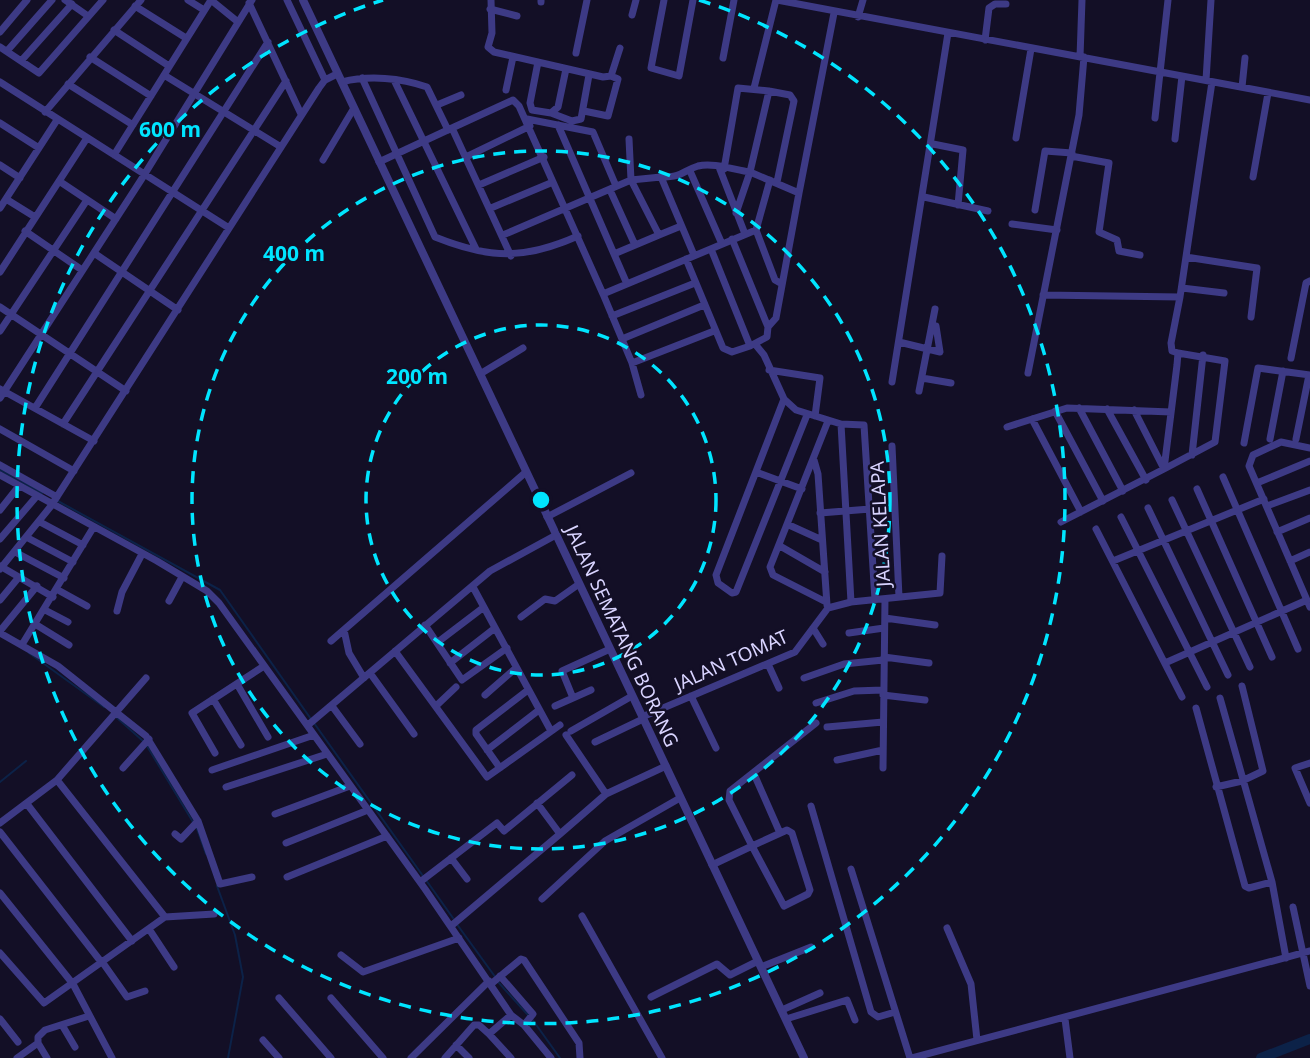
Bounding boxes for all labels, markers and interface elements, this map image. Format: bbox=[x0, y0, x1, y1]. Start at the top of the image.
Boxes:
text: 600 m bbox=[139, 115, 201, 143]
text: 400 m bbox=[263, 239, 325, 267]
text: 200 m bbox=[386, 362, 448, 390]
street label: JALAN KELAPA bbox=[864, 460, 896, 590]
centre of rings bbox=[529, 488, 553, 512]
street label: JALAN SEMATANG BORANG bbox=[558, 519, 685, 751]
street label: JALAN TOMAT bbox=[668, 623, 793, 698]

